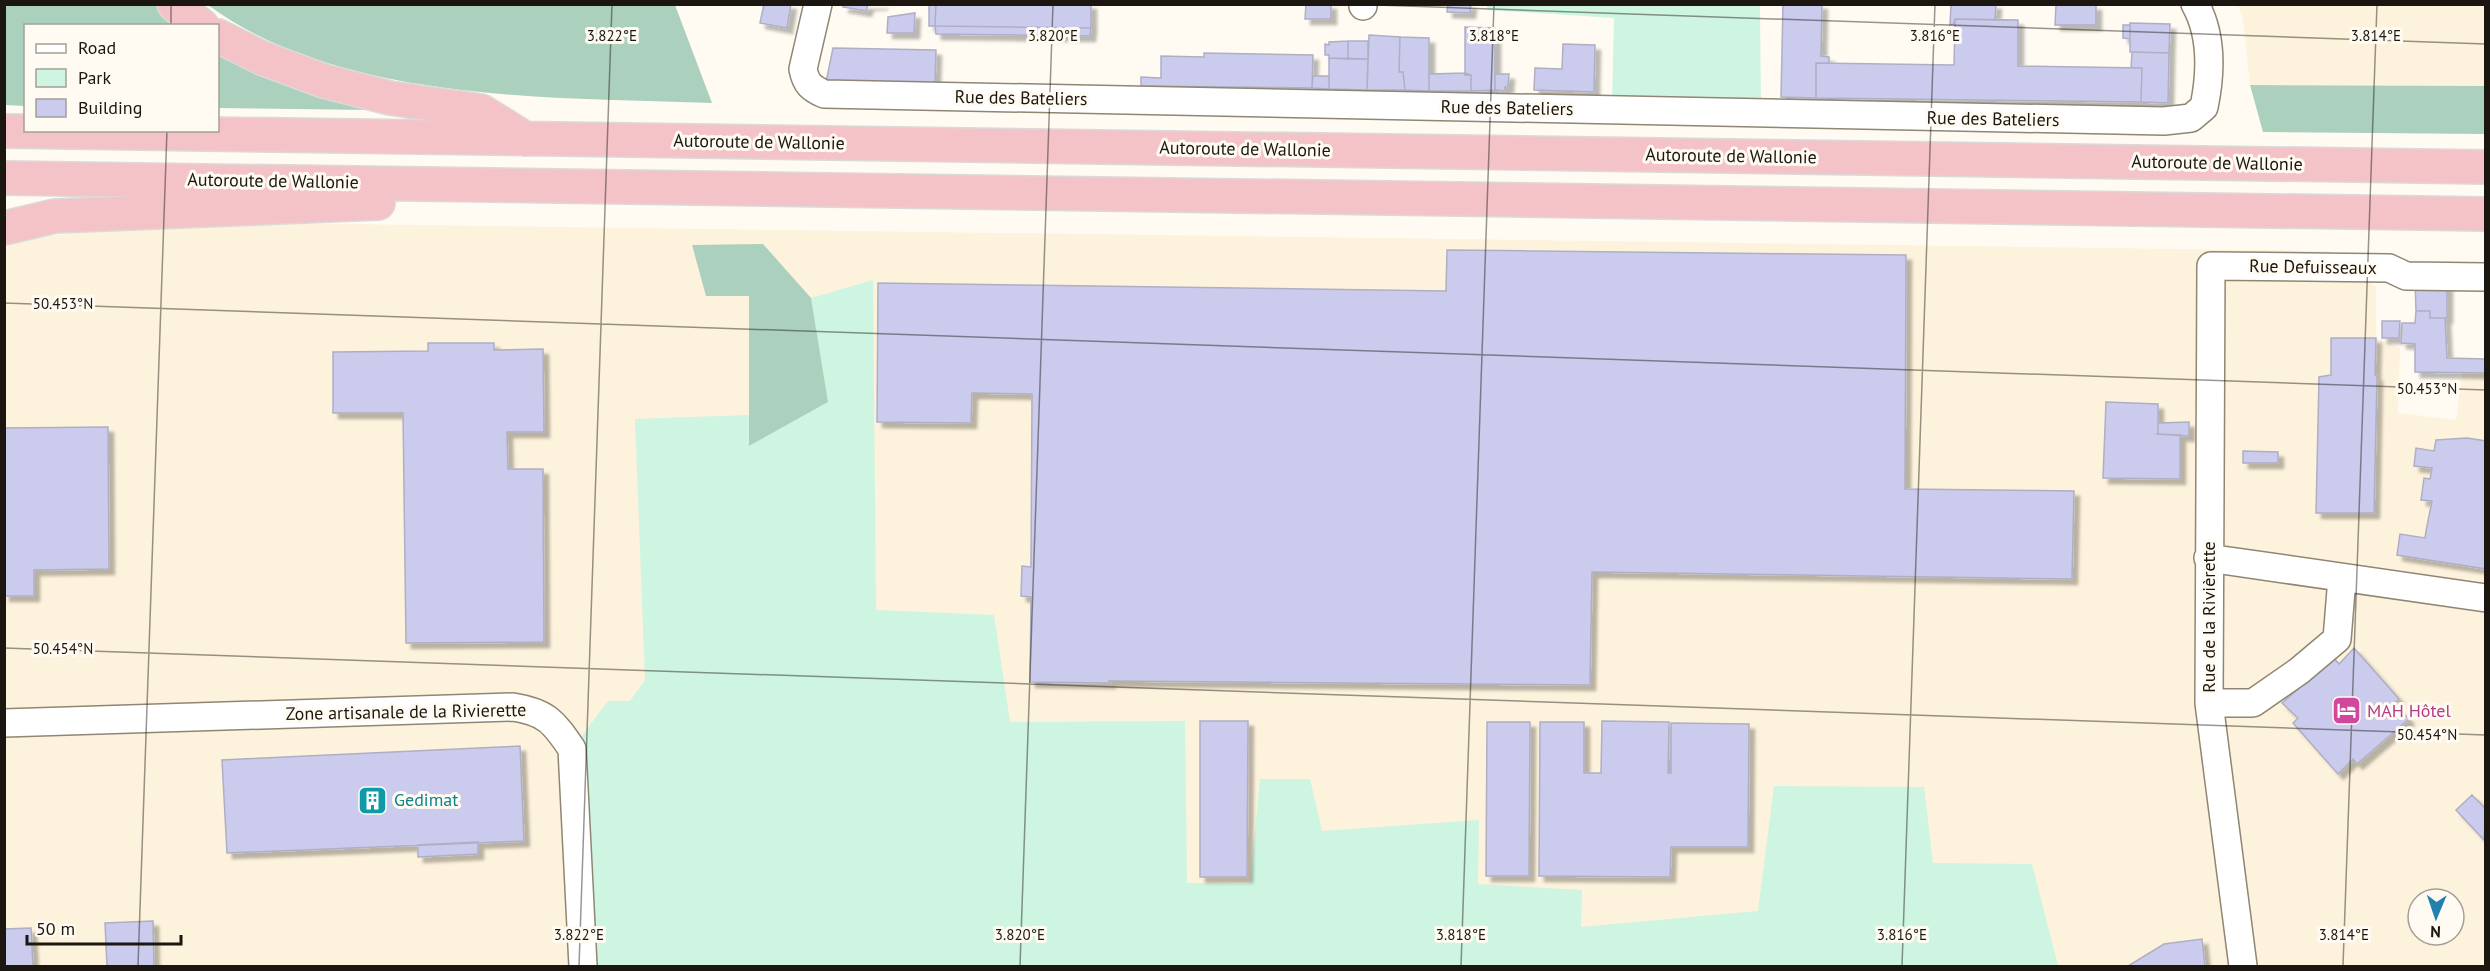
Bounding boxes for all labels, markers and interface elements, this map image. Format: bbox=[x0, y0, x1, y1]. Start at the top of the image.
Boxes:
legend bbox=[24, 24, 219, 132]
text: 3.822°E bbox=[587, 26, 637, 45]
text: 3.820°E bbox=[1028, 26, 1078, 45]
text: 3.818°E bbox=[1469, 26, 1519, 45]
text: 3.816°E bbox=[1910, 26, 1960, 45]
text: 3.814°E bbox=[2351, 26, 2401, 45]
text: Road bbox=[78, 36, 116, 59]
text: Park bbox=[78, 66, 111, 89]
street label: Rue des Bateliers bbox=[954, 85, 1088, 110]
street label: Rue des Bateliers bbox=[1440, 95, 1574, 120]
text: Building bbox=[78, 96, 142, 119]
street label: Rue des Bateliers bbox=[1926, 106, 2060, 131]
street label: Autoroute de Wallonie bbox=[673, 129, 845, 154]
street label: Autoroute de Wallonie bbox=[1159, 136, 1331, 161]
street label: Autoroute de Wallonie bbox=[1645, 143, 1817, 168]
street label: Autoroute de Wallonie bbox=[2131, 150, 2303, 175]
street label: Autoroute de Wallonie bbox=[187, 168, 359, 193]
street label: Rue Defuisseaux bbox=[2249, 254, 2377, 279]
text: 50.453°N bbox=[33, 294, 93, 313]
text: 50.453°N bbox=[2397, 379, 2457, 398]
street label: Rue de la Rivièrette bbox=[2197, 541, 2220, 693]
text: 50.454°N bbox=[33, 639, 93, 658]
hotel icon: MAH Hôtel bbox=[2330, 695, 2362, 727]
street label: Zone artisanale de la Rivierette bbox=[286, 698, 526, 725]
place label: MAH Hôtel bbox=[2367, 699, 2451, 722]
text: 50.454°N bbox=[2397, 725, 2457, 744]
building icon: Gedimat bbox=[357, 784, 389, 816]
place label: Gedimat bbox=[394, 788, 458, 811]
north arrow bbox=[2406, 887, 2466, 947]
scale bar bbox=[27, 908, 182, 946]
text: 50 m bbox=[36, 917, 75, 940]
text: N bbox=[2430, 922, 2441, 942]
text: 3.822°E bbox=[554, 925, 604, 944]
text: 3.820°E bbox=[995, 925, 1045, 944]
text: 3.818°E bbox=[1436, 925, 1486, 944]
text: 3.816°E bbox=[1877, 925, 1927, 944]
text: 3.814°E bbox=[2319, 925, 2369, 944]

